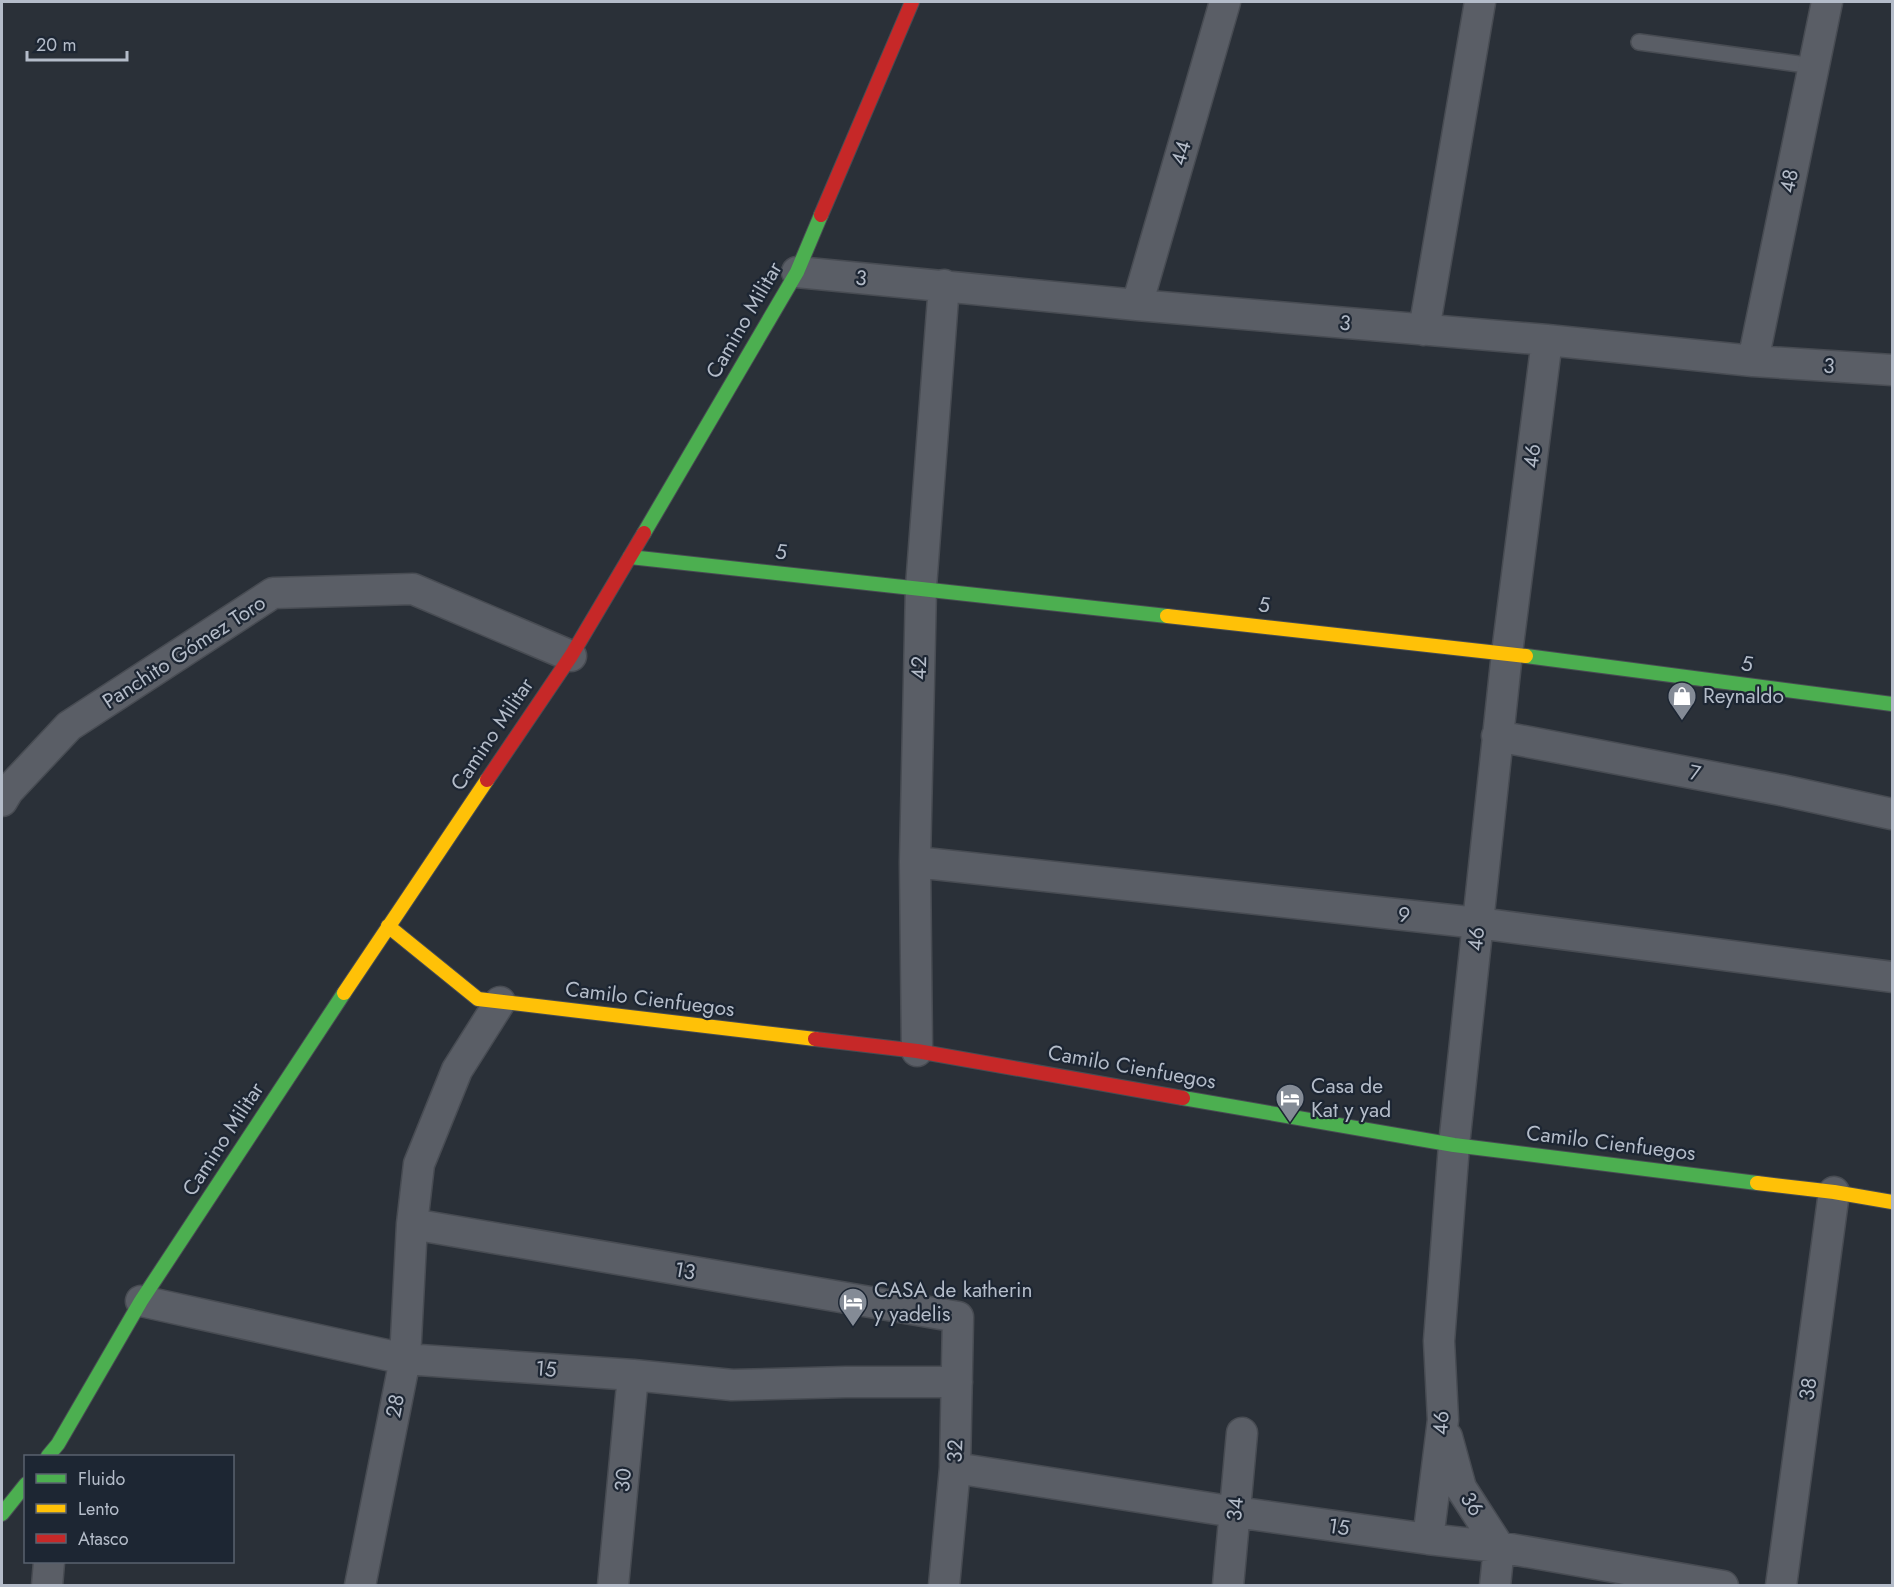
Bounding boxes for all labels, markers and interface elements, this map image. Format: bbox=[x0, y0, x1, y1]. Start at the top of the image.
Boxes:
scale bar bbox=[27, 24, 128, 62]
text: 20 m bbox=[36, 32, 76, 58]
street label: 44 bbox=[1163, 137, 1199, 169]
street label: 48 bbox=[1772, 166, 1806, 196]
street label: Camino Militar bbox=[698, 255, 790, 384]
street label: 3 bbox=[854, 263, 868, 293]
street label: 3 bbox=[1338, 308, 1352, 338]
street label: 3 bbox=[1822, 351, 1836, 381]
street label: 46 bbox=[1516, 442, 1548, 470]
street label: 5 bbox=[774, 536, 788, 568]
street label: Panchito Gómez Toro bbox=[96, 588, 272, 716]
street label: 5 bbox=[1257, 589, 1271, 621]
street label: 5 bbox=[1739, 648, 1755, 680]
street label: 42 bbox=[904, 656, 934, 680]
street label: Camino Militar bbox=[443, 671, 541, 796]
shop icon: Reynaldo bbox=[1666, 680, 1698, 722]
place label: Reynaldo bbox=[1703, 681, 1784, 711]
street label: 7 bbox=[1687, 757, 1703, 789]
street label: 9 bbox=[1396, 899, 1412, 931]
street label: 46 bbox=[1460, 925, 1492, 953]
street label: Camilo Cienfuegos bbox=[564, 974, 736, 1024]
street label: Camilo Cienfuegos bbox=[1046, 1037, 1218, 1097]
place label: Casa de Kat y yad bbox=[1311, 1071, 1391, 1125]
street label: Camino Militar bbox=[175, 1076, 271, 1202]
hotel icon: Casa de Kat y yad bbox=[1274, 1082, 1306, 1124]
street label: Camilo Cienfuegos bbox=[1525, 1118, 1697, 1168]
street label: 13 bbox=[672, 1254, 698, 1288]
place label: CASA de katherin y yadelis bbox=[874, 1275, 1033, 1329]
hotel icon: CASA de katherin y yadelis bbox=[837, 1286, 869, 1328]
street label: 15 bbox=[534, 1353, 558, 1385]
street label: 38 bbox=[1792, 1376, 1824, 1402]
street label: 28 bbox=[378, 1392, 412, 1420]
street label: 46 bbox=[1425, 1410, 1457, 1436]
street label: 32 bbox=[940, 1439, 970, 1463]
legend bbox=[24, 1455, 234, 1563]
text: Fluido bbox=[78, 1466, 126, 1492]
street label: 30 bbox=[607, 1467, 639, 1493]
street label: 36 bbox=[1453, 1486, 1491, 1522]
text: Lento bbox=[78, 1496, 119, 1522]
street label: 34 bbox=[1219, 1496, 1251, 1522]
street label: 15 bbox=[1326, 1511, 1352, 1543]
text: Atasco bbox=[78, 1526, 129, 1552]

